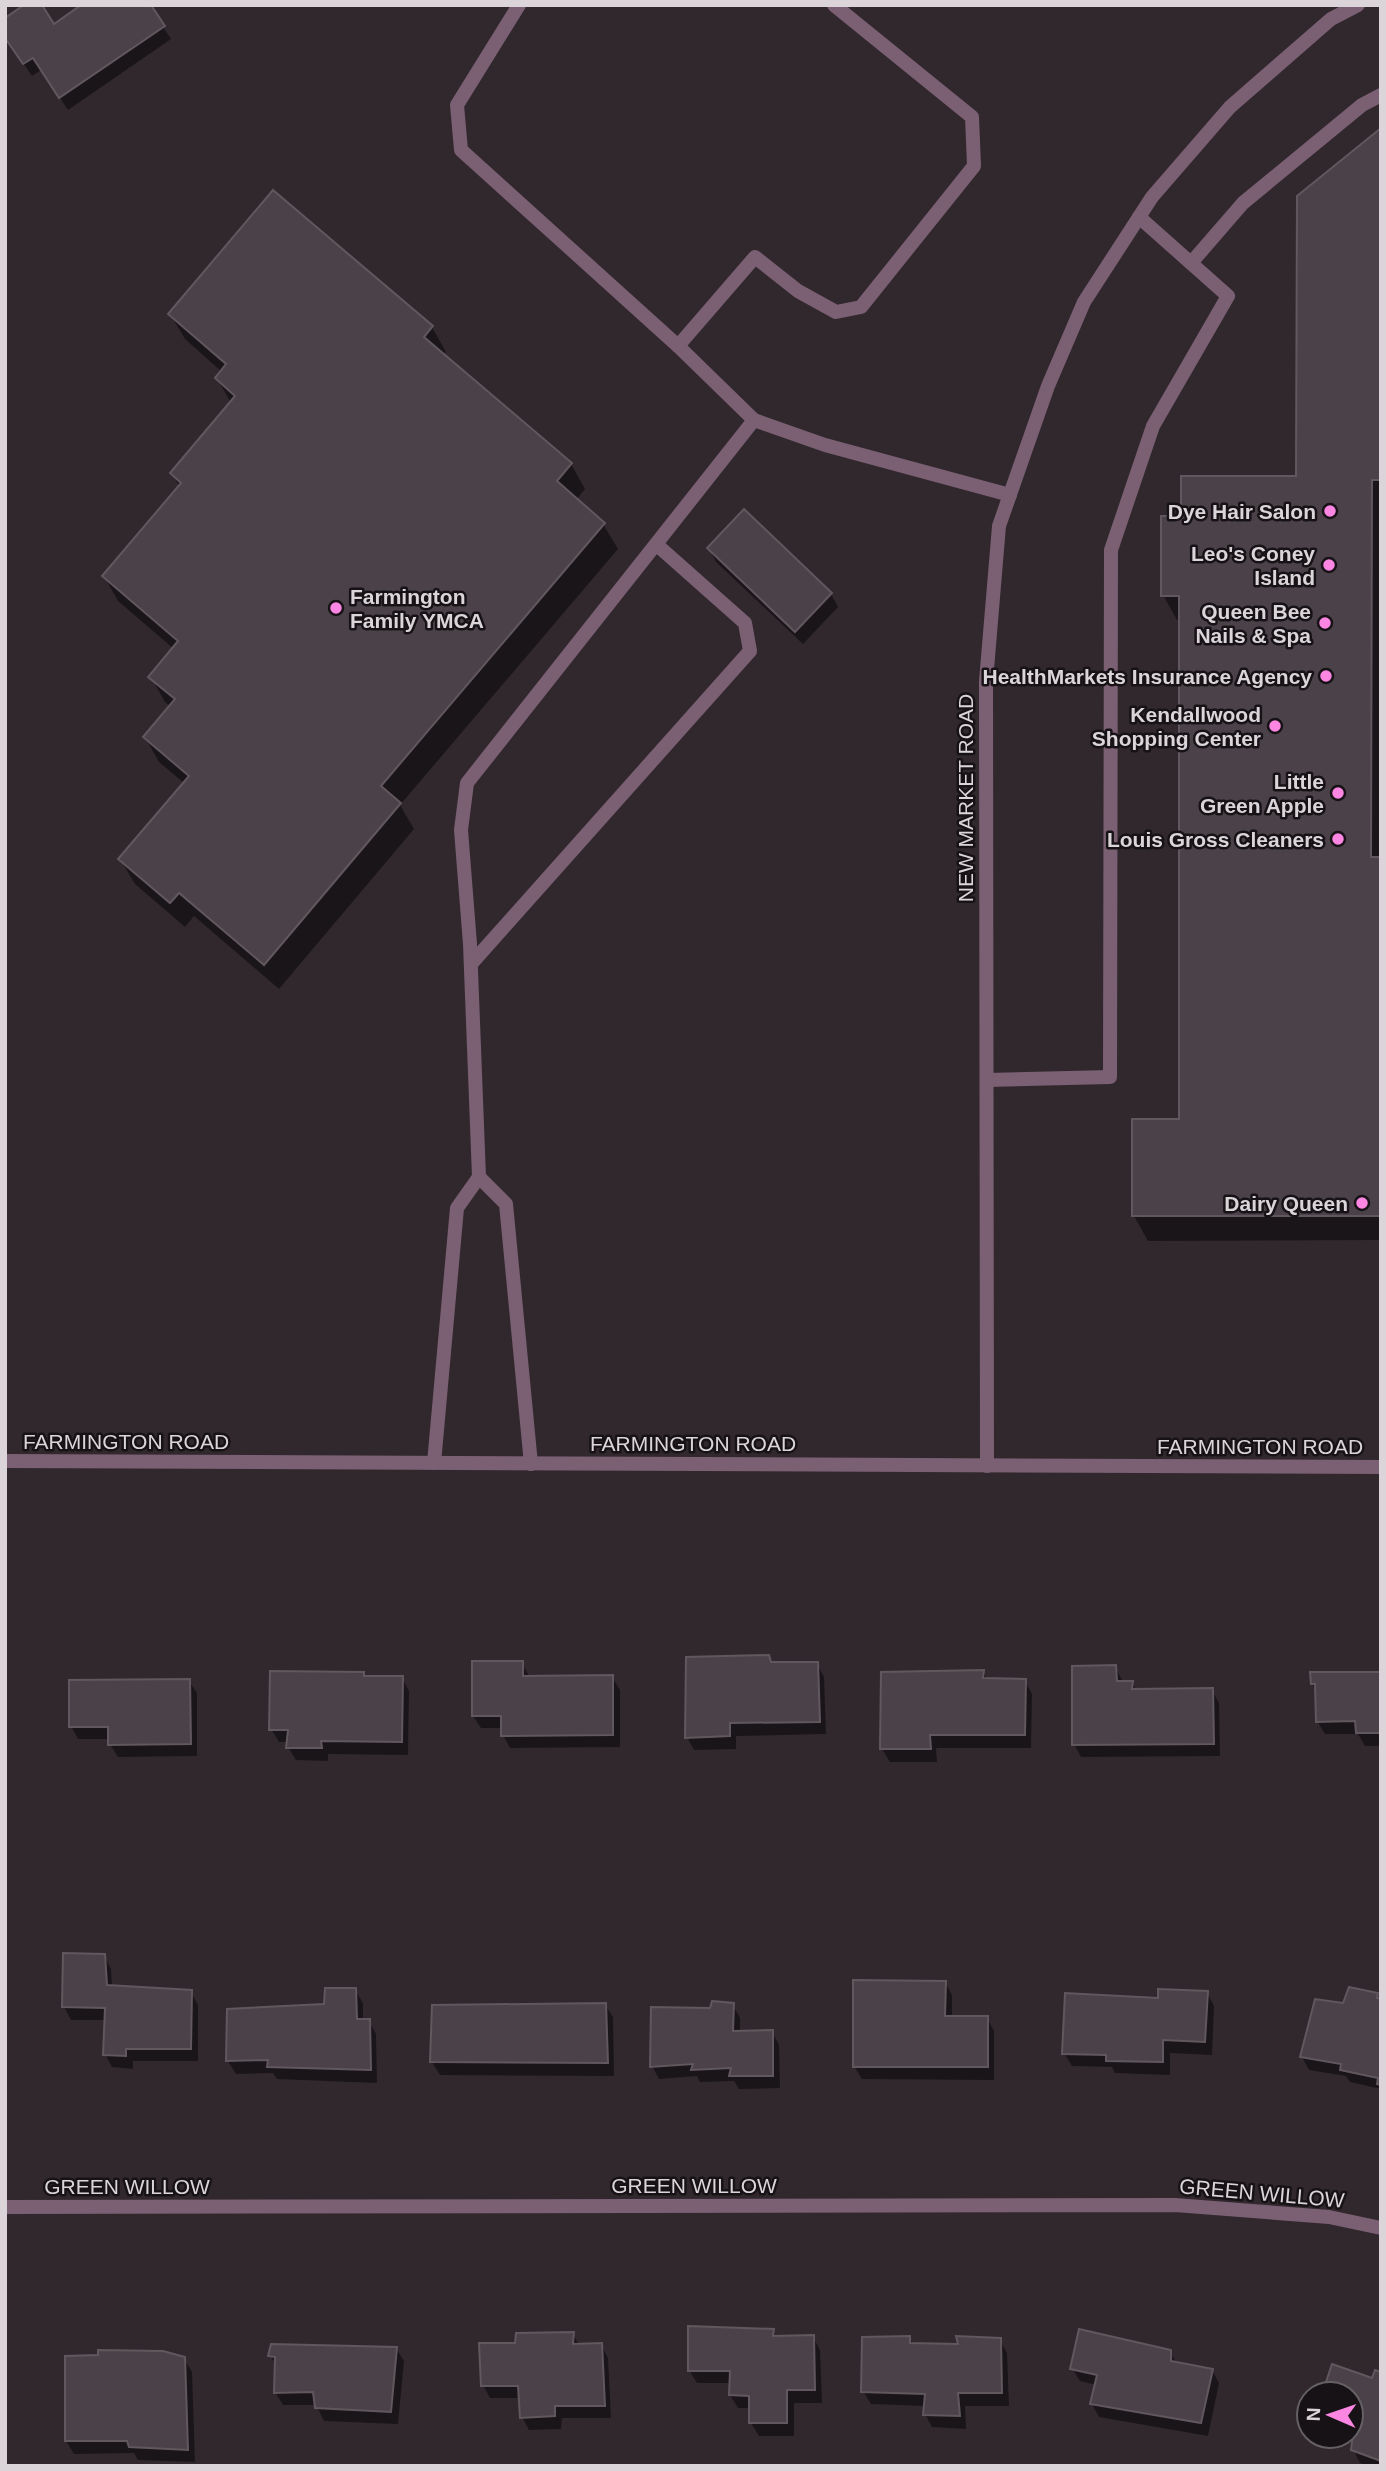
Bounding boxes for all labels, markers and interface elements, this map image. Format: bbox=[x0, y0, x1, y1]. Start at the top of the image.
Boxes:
place label: Dye Hair Salon bbox=[1168, 500, 1316, 523]
marker: Dye Hair Salon bbox=[1322, 503, 1338, 519]
place label: Leo's Coney Island bbox=[1191, 542, 1315, 589]
marker: Leo's Coney Island bbox=[1321, 557, 1337, 573]
place label: Farmington Family YMCA bbox=[350, 585, 484, 632]
marker: Farmington Family YMCA bbox=[328, 600, 344, 616]
place label: Queen Bee Nails & Spa bbox=[1195, 600, 1311, 647]
marker: Queen Bee Nails & Spa bbox=[1317, 615, 1333, 631]
place label: HealthMarkets Insurance Agency bbox=[982, 665, 1312, 688]
marker: HealthMarkets Insurance Agency bbox=[1318, 668, 1334, 684]
street label: NEW MARKET ROAD bbox=[954, 694, 977, 902]
place label: Kendallwood Shopping Center bbox=[1092, 703, 1261, 750]
marker: Kendallwood Shopping Center bbox=[1267, 718, 1283, 734]
place label: Little Green Apple bbox=[1200, 770, 1324, 817]
marker: Little Green Apple bbox=[1330, 785, 1346, 801]
place label: Louis Gross Cleaners bbox=[1107, 828, 1324, 851]
marker: Louis Gross Cleaners bbox=[1330, 831, 1346, 847]
place label: Dairy Queen bbox=[1224, 1192, 1348, 1215]
marker: Dairy Queen bbox=[1354, 1195, 1370, 1211]
street label: FARMINGTON ROAD bbox=[23, 1430, 229, 1453]
street label: FARMINGTON ROAD bbox=[590, 1432, 796, 1455]
street label: FARMINGTON ROAD bbox=[1157, 1435, 1363, 1458]
street label: GREEN WILLOW bbox=[611, 2174, 777, 2197]
street label: GREEN WILLOW bbox=[1178, 2174, 1346, 2212]
street label: GREEN WILLOW bbox=[44, 2175, 210, 2198]
north arrow bbox=[1295, 2380, 1365, 2450]
text: N bbox=[1303, 2407, 1324, 2422]

